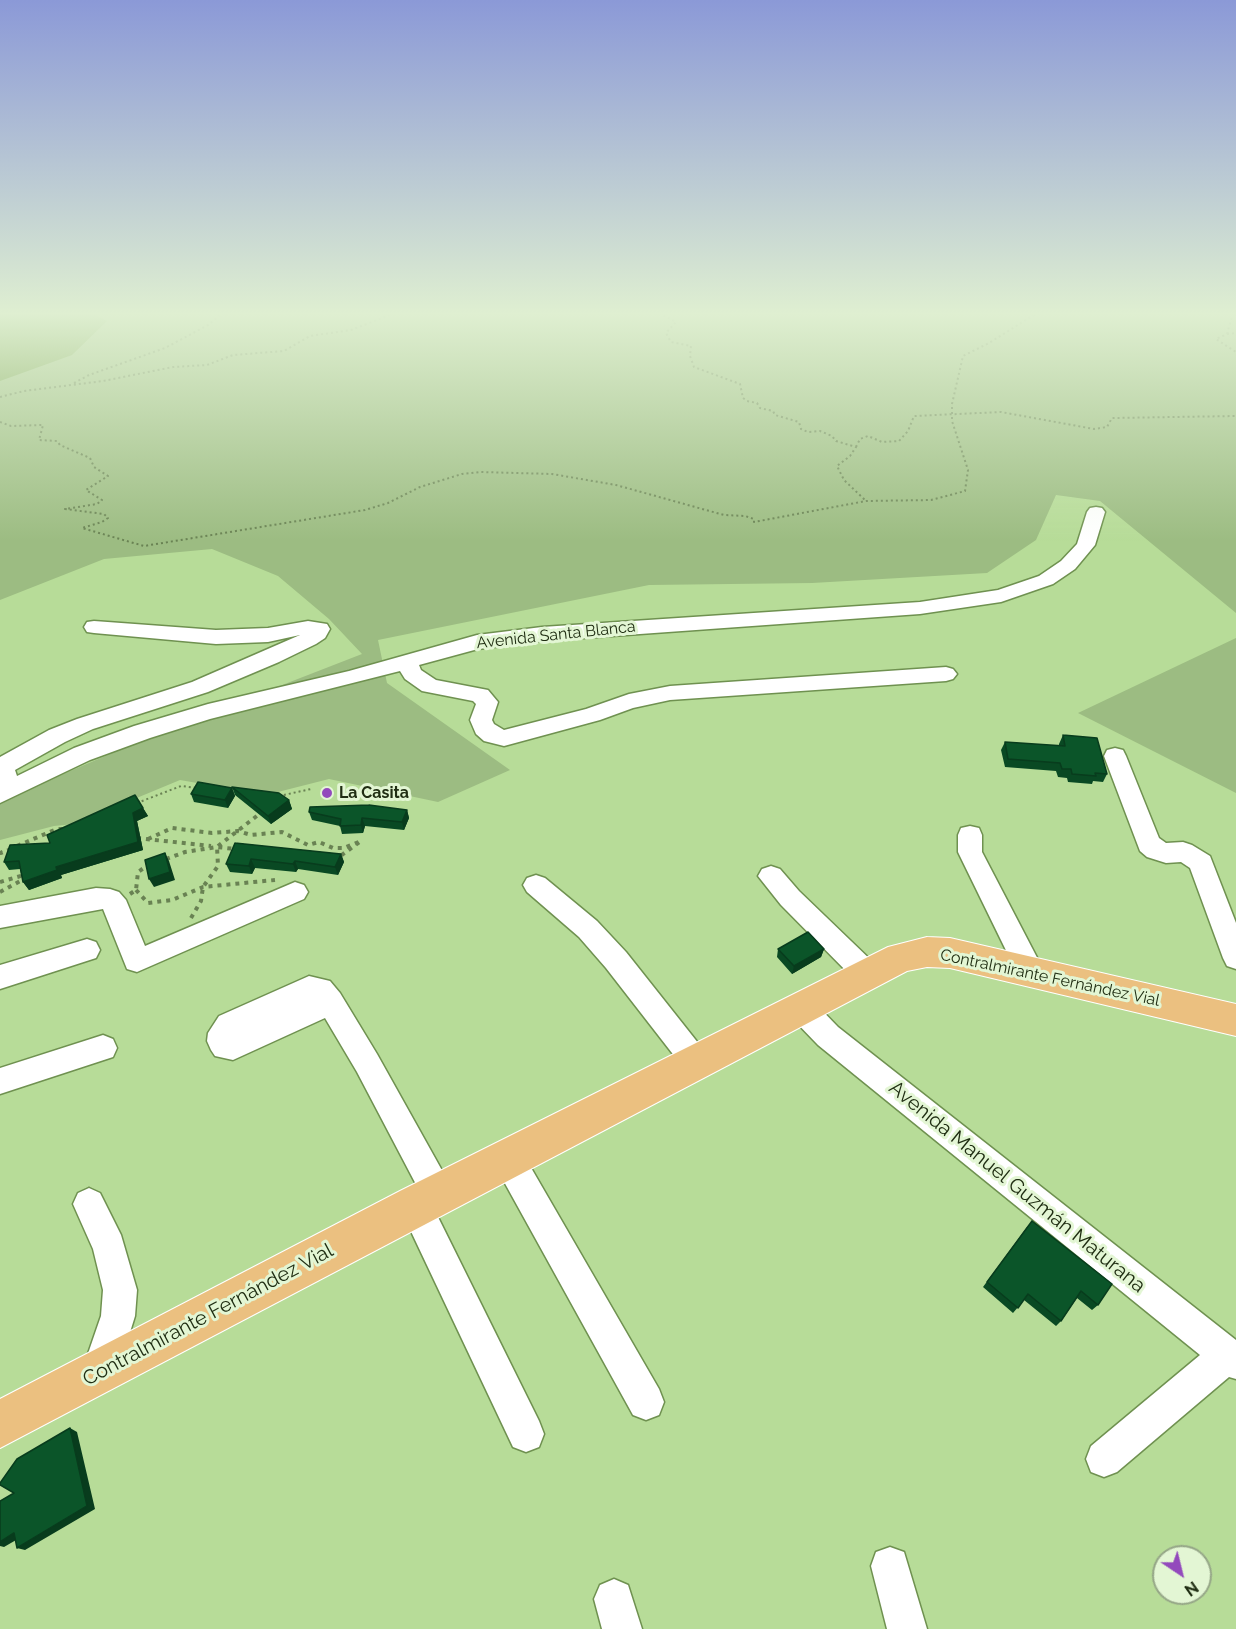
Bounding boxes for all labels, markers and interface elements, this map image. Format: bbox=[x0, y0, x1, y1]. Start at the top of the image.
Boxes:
street label: Avenida Santa Blanca bbox=[475, 617, 637, 653]
place label: La Casita bbox=[339, 783, 409, 803]
marker: La Casita bbox=[320, 786, 334, 800]
street label: Contralmirante Fernández Vial bbox=[938, 945, 1162, 1011]
street label: Avenida Manuel Guzmán Maturana bbox=[884, 1076, 1150, 1298]
street label: Contralmirante Fernández Vial bbox=[79, 1239, 337, 1391]
north arrow bbox=[1152, 1545, 1212, 1605]
text: N bbox=[1181, 1577, 1202, 1600]

